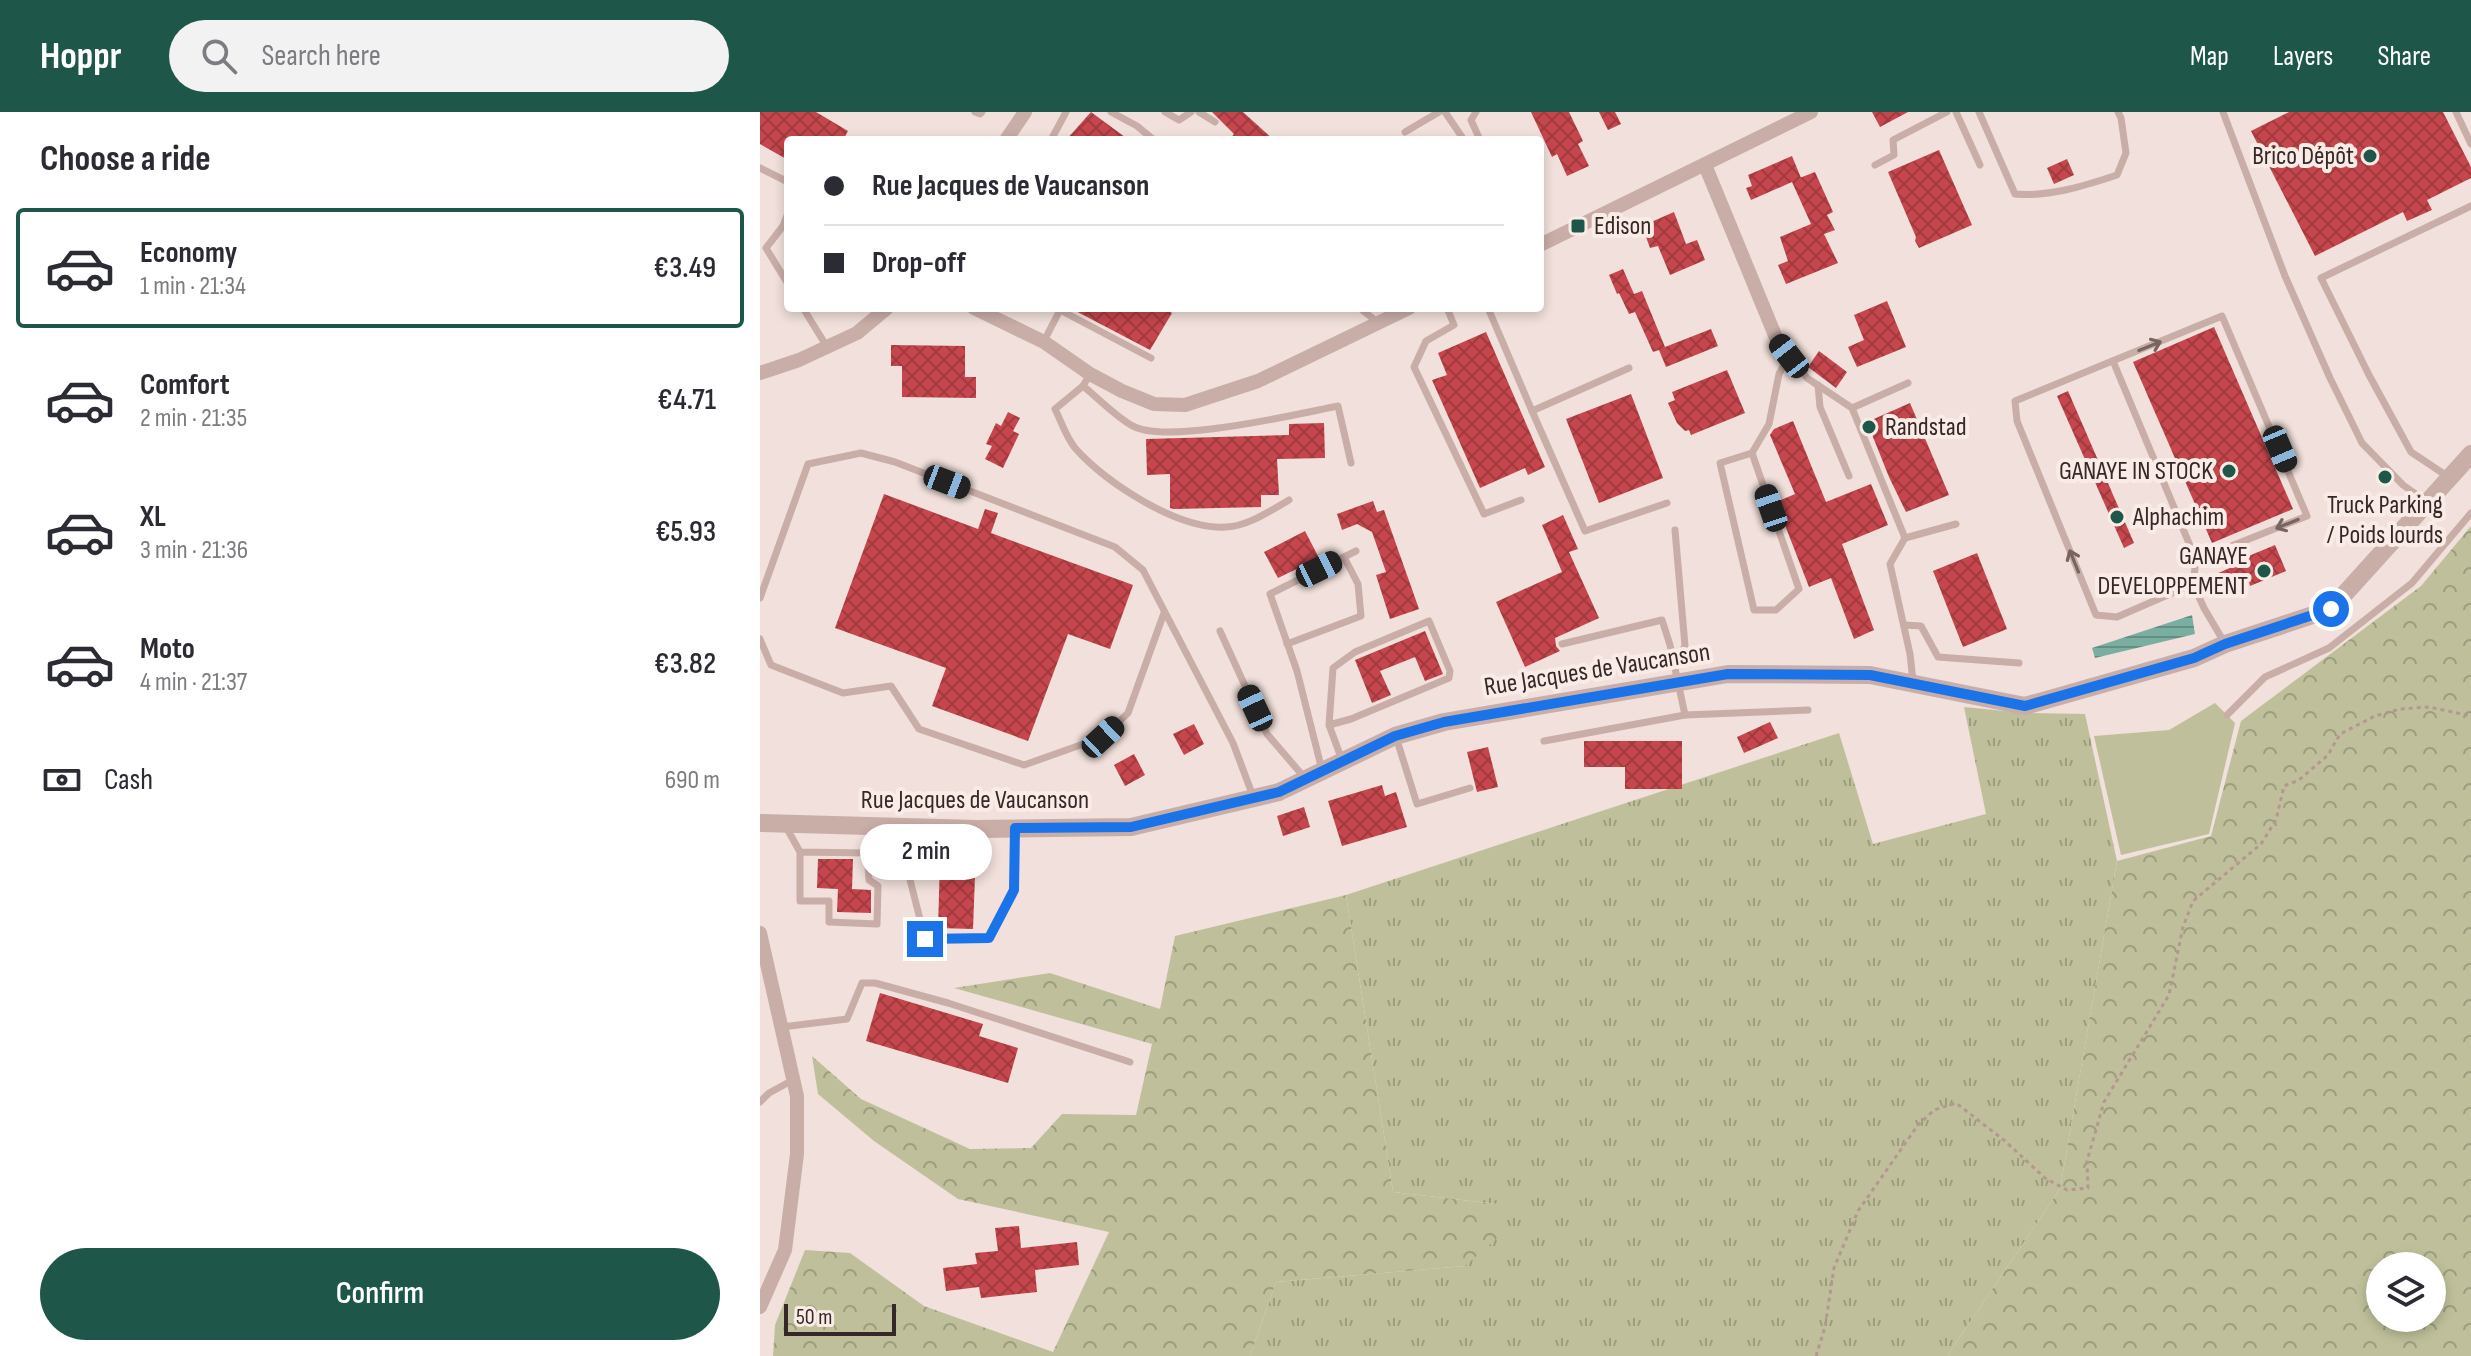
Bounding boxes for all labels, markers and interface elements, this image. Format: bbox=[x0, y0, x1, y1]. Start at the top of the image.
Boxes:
search box bbox=[169, 20, 729, 92]
text: Hoppr bbox=[40, 34, 121, 79]
icon: search bbox=[197, 34, 241, 78]
text: Search here bbox=[261, 38, 381, 74]
text: Map bbox=[2190, 40, 2229, 73]
text: Layers bbox=[2273, 40, 2333, 73]
text: Share bbox=[2377, 40, 2431, 73]
text: Choose a ride bbox=[40, 138, 211, 181]
place label: Brico Dépôt bbox=[2252, 141, 2354, 172]
marker: Brico Dépôt bbox=[2361, 147, 2379, 165]
text: Rue Jacques de Vaucanson bbox=[872, 168, 1149, 204]
place label: Edison bbox=[1594, 211, 1652, 242]
marker: Edison bbox=[1569, 217, 1587, 235]
icon: car bbox=[44, 232, 116, 304]
text: Economy bbox=[140, 235, 237, 271]
text: Drop-off bbox=[872, 245, 966, 281]
text: €3.49 bbox=[653, 250, 716, 286]
text: 1 min · 21:34 bbox=[140, 271, 246, 302]
car bbox=[1765, 330, 1813, 382]
one-way arrow bbox=[2137, 338, 2162, 352]
icon: car bbox=[44, 364, 116, 436]
text: Comfort bbox=[140, 367, 230, 403]
text: €4.71 bbox=[657, 382, 716, 418]
text: 2 min · 21:35 bbox=[140, 403, 247, 434]
place label: Randstad bbox=[1885, 412, 1967, 443]
marker: Randstad bbox=[1860, 418, 1878, 436]
car bbox=[2260, 422, 2300, 476]
place label: GANAYE IN STOCK bbox=[2059, 456, 2213, 487]
car bbox=[920, 462, 974, 502]
marker: GANAYE IN STOCK bbox=[2220, 462, 2238, 480]
marker: Truck Parking / Poids lourds bbox=[2376, 468, 2394, 486]
car bbox=[1752, 481, 1790, 535]
place label: Truck Parking / Poids lourds bbox=[2327, 490, 2443, 551]
icon: car bbox=[44, 496, 116, 568]
text: XL bbox=[140, 499, 166, 535]
place label: Alphachim bbox=[2132, 502, 2224, 533]
marker: Alphachim bbox=[2108, 508, 2126, 526]
text: €5.93 bbox=[655, 514, 716, 550]
one-way arrow bbox=[2275, 517, 2300, 532]
text: 3 min · 21:36 bbox=[140, 535, 248, 566]
place label: GANAYE DEVELOPPEMENT bbox=[2097, 541, 2248, 602]
car bbox=[1292, 548, 1346, 590]
one-way arrow bbox=[2066, 549, 2081, 573]
marker: GANAYE DEVELOPPEMENT bbox=[2255, 562, 2273, 580]
route start bbox=[2313, 591, 2349, 627]
icon: car bbox=[44, 628, 116, 700]
text: Moto bbox=[140, 631, 195, 667]
street label: Rue Jacques de Vaucanson bbox=[1482, 637, 1712, 703]
text: €3.82 bbox=[654, 646, 716, 682]
text: 4 min · 21:37 bbox=[140, 667, 247, 698]
car bbox=[1234, 681, 1276, 735]
car bbox=[1077, 712, 1129, 762]
icon: cash bbox=[40, 758, 84, 802]
text: Cash bbox=[104, 762, 153, 798]
text: 690 m bbox=[665, 765, 720, 796]
street label: Rue Jacques de Vaucanson bbox=[861, 785, 1089, 816]
callout: 2 min bbox=[859, 823, 991, 879]
text: 2 min bbox=[902, 836, 950, 867]
route end bbox=[907, 921, 943, 957]
button: Confirm bbox=[40, 1248, 720, 1340]
map controls bbox=[2366, 1252, 2446, 1332]
button: layers bbox=[2366, 1252, 2446, 1332]
scale bar bbox=[784, 1300, 896, 1336]
text: 50 m bbox=[796, 1304, 832, 1331]

